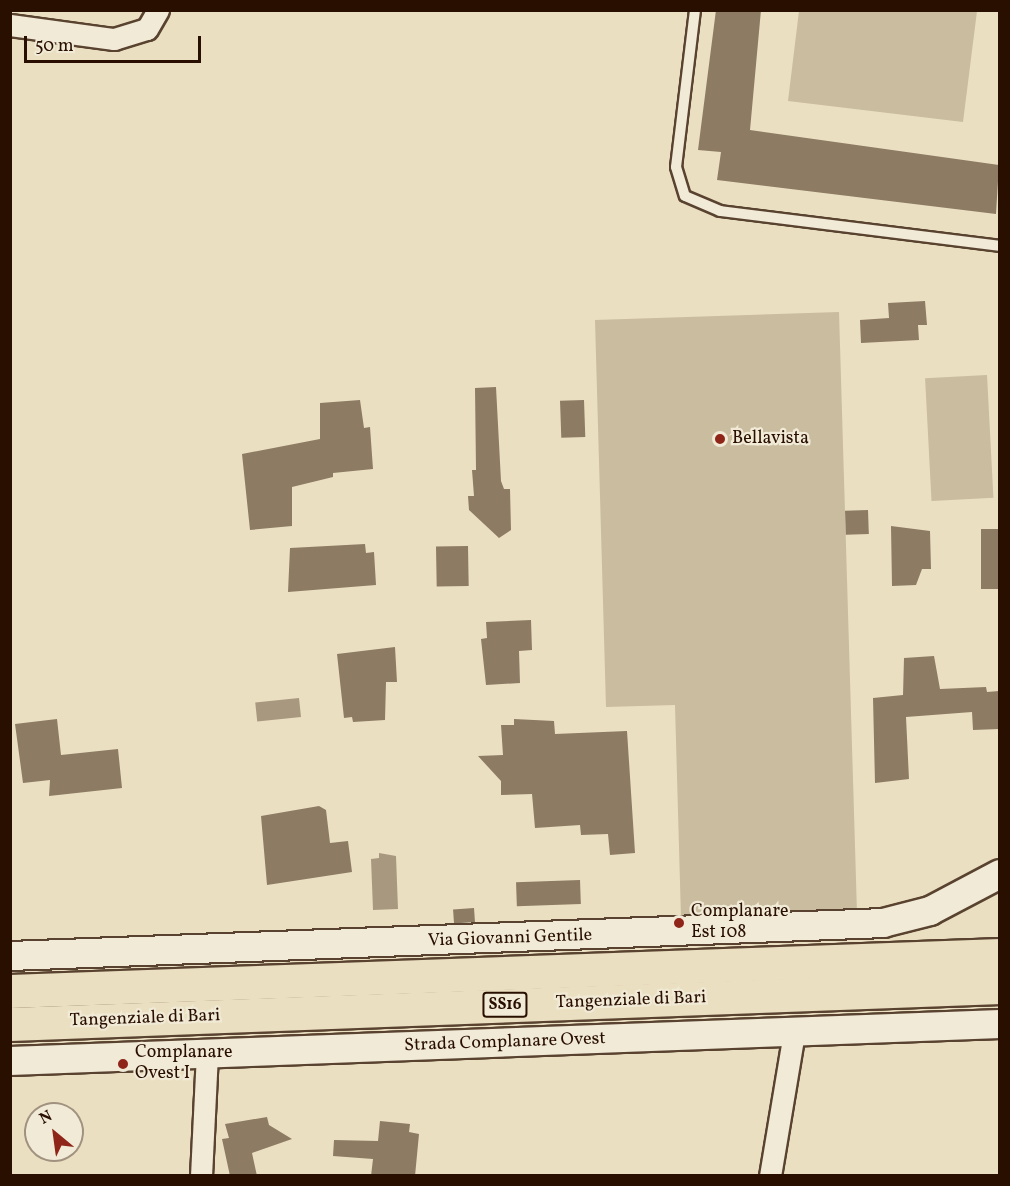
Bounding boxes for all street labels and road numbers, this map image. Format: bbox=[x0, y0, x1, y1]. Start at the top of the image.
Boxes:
street label: Via Giovanni Gentile bbox=[427, 925, 593, 953]
street label: Tangenziale di Bari bbox=[555, 988, 707, 1014]
road number: SS16 bbox=[481, 992, 529, 1018]
street label: Tangenziale di Bari bbox=[69, 1006, 221, 1032]
street label: Strada Complanare Ovest bbox=[404, 1029, 606, 1057]

